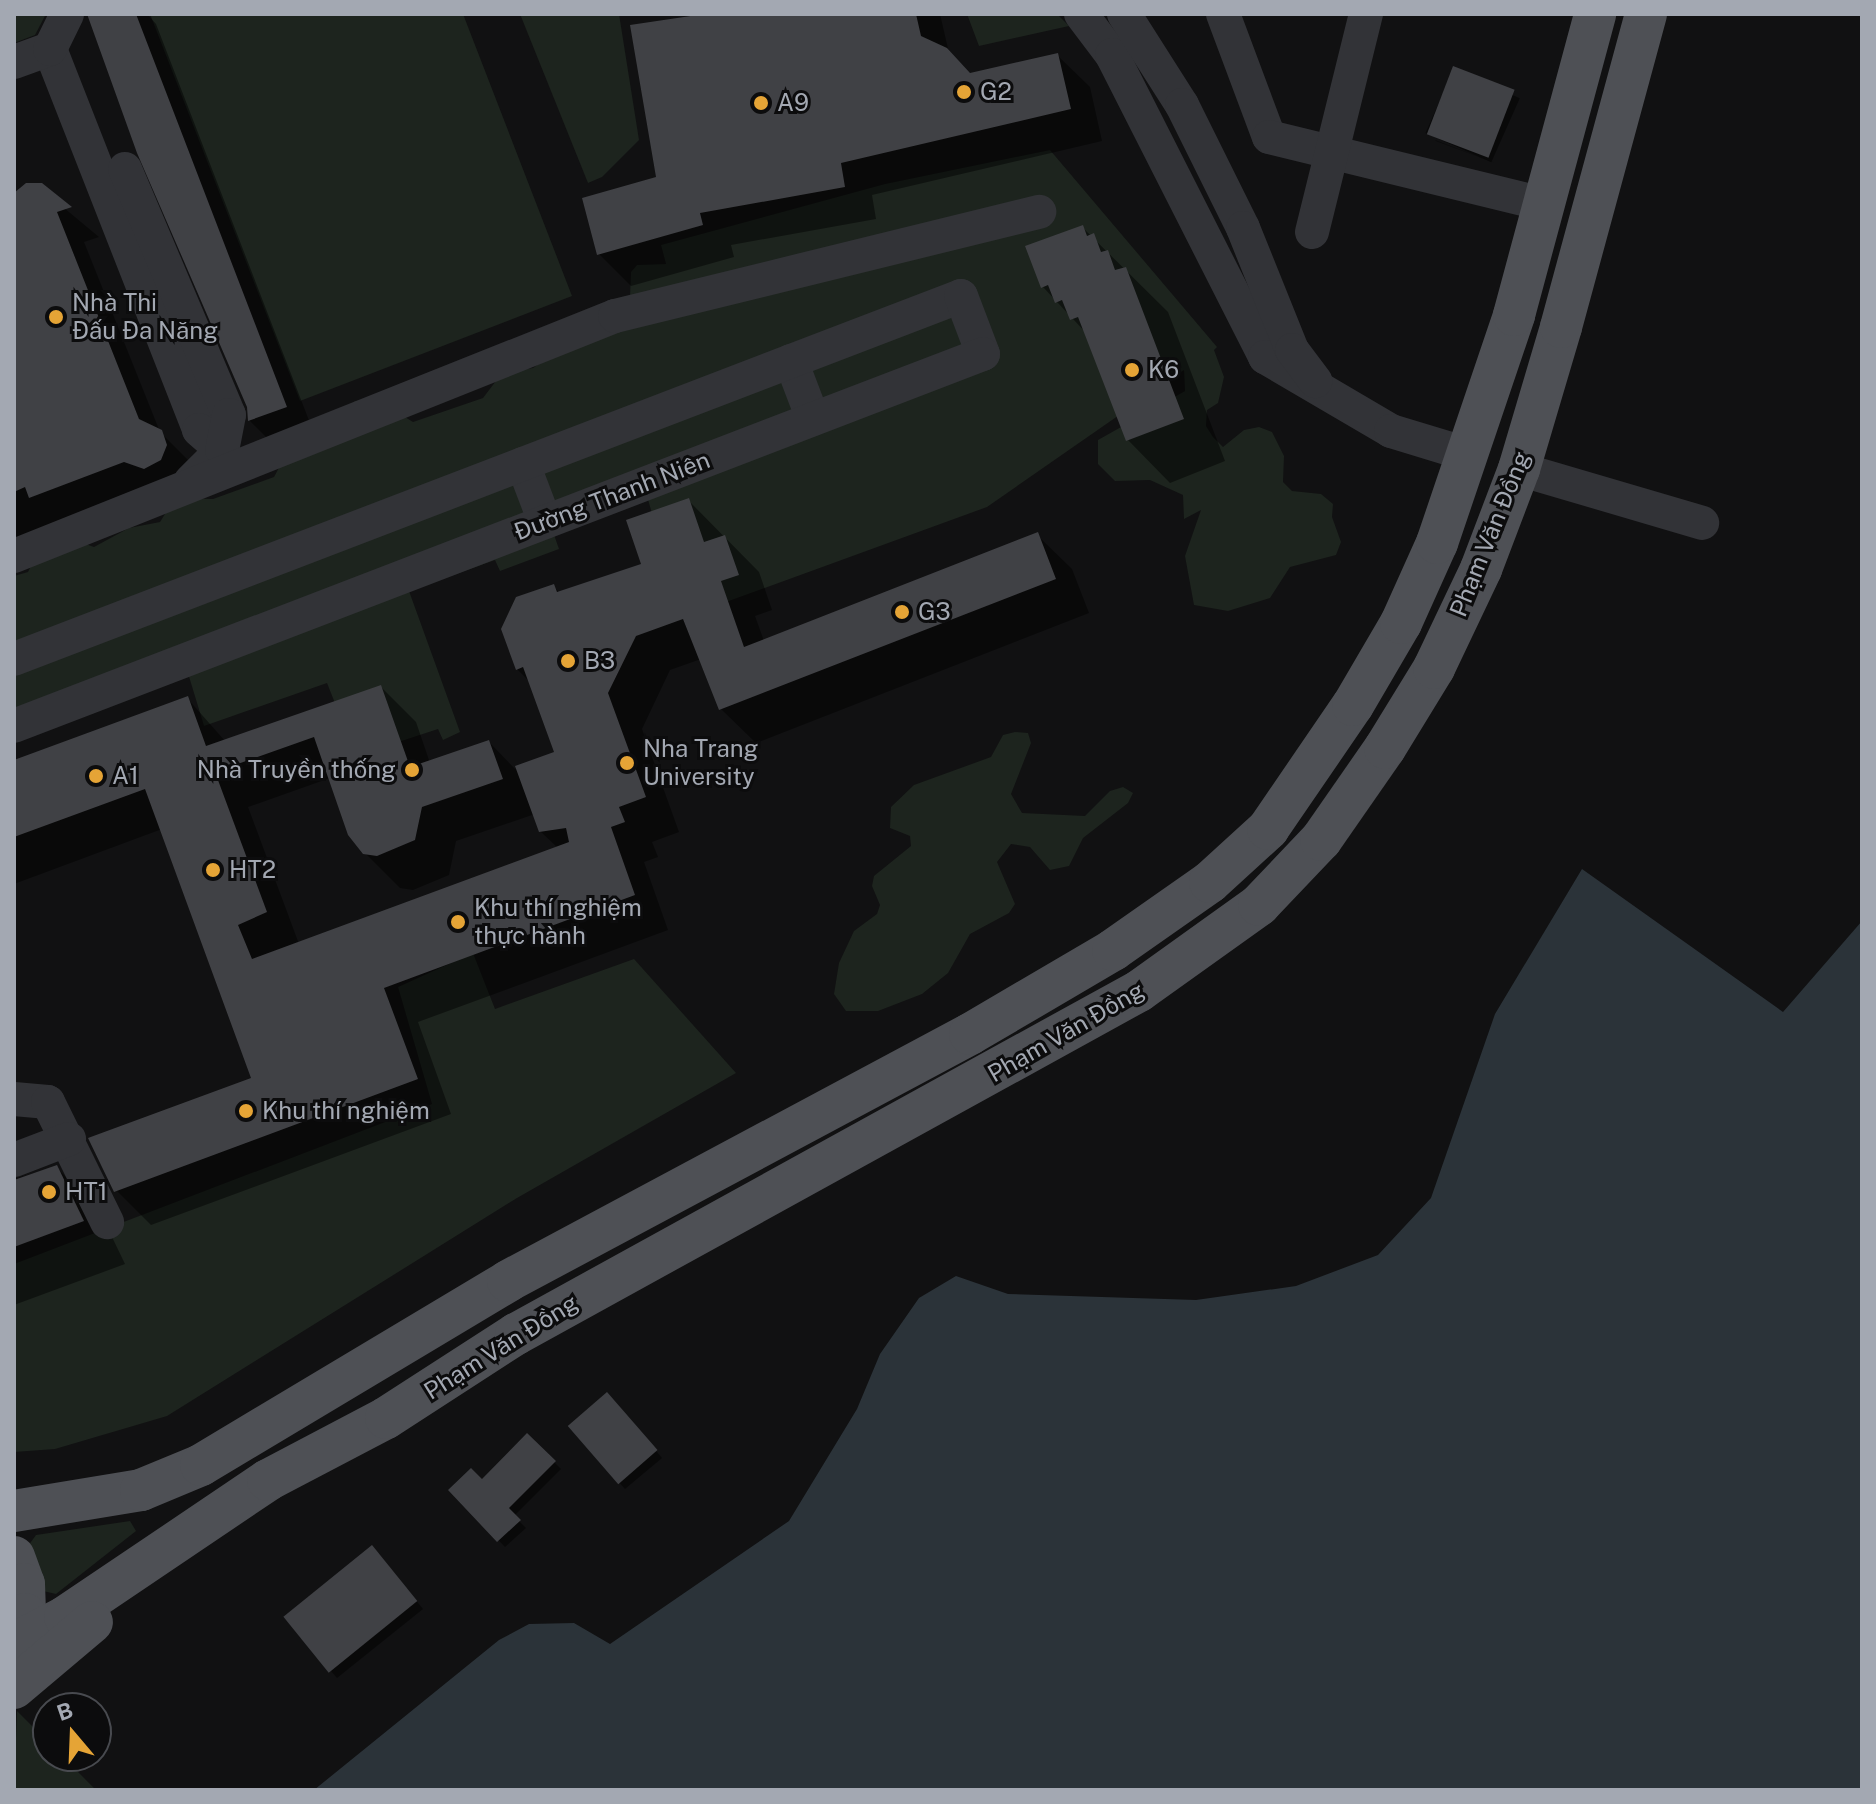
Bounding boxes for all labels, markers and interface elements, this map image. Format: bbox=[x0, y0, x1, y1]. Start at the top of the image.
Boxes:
place label: G2 bbox=[980, 78, 1012, 106]
marker: G2 bbox=[955, 83, 973, 101]
place label: A9 bbox=[777, 89, 809, 117]
marker: A9 bbox=[752, 94, 770, 112]
place label: Nhà Thi Đấu Đa Năng bbox=[72, 289, 218, 345]
marker: Nhà Thi Đấu Đa Năng bbox=[47, 308, 65, 326]
place label: K6 bbox=[1148, 356, 1179, 384]
marker: K6 bbox=[1123, 361, 1141, 379]
street label: Đường Thanh Niên bbox=[510, 445, 714, 547]
street label: Phạm Văn Đồng bbox=[1444, 447, 1536, 621]
place label: G3 bbox=[918, 598, 951, 626]
marker: G3 bbox=[893, 603, 911, 621]
place label: B3 bbox=[584, 647, 615, 675]
marker: B3 bbox=[559, 652, 577, 670]
place label: Nha Trang University bbox=[643, 735, 758, 791]
marker: Nha Trang University bbox=[618, 754, 636, 772]
place label: Nhà Truyền thống bbox=[197, 756, 396, 784]
marker: Nhà Truyền thống bbox=[403, 761, 421, 779]
place label: A1 bbox=[112, 762, 139, 790]
marker: A1 bbox=[87, 767, 105, 785]
place label: HT2 bbox=[229, 856, 276, 884]
marker: HT2 bbox=[204, 861, 222, 879]
place label: Khu thí nghiệm thực hành bbox=[474, 894, 642, 950]
marker: Khu thí nghiệm thực hành bbox=[449, 913, 467, 931]
street label: Phạm Văn Đồng bbox=[982, 975, 1150, 1089]
place label: Khu thí nghiệm bbox=[262, 1097, 430, 1125]
marker: Khu thí nghiệm bbox=[237, 1102, 255, 1120]
place label: HT1 bbox=[65, 1178, 107, 1206]
marker: HT1 bbox=[40, 1183, 58, 1201]
street label: Phạm Văn Đồng bbox=[419, 1288, 583, 1406]
north arrow bbox=[32, 1692, 112, 1772]
text: B bbox=[53, 1696, 76, 1726]

